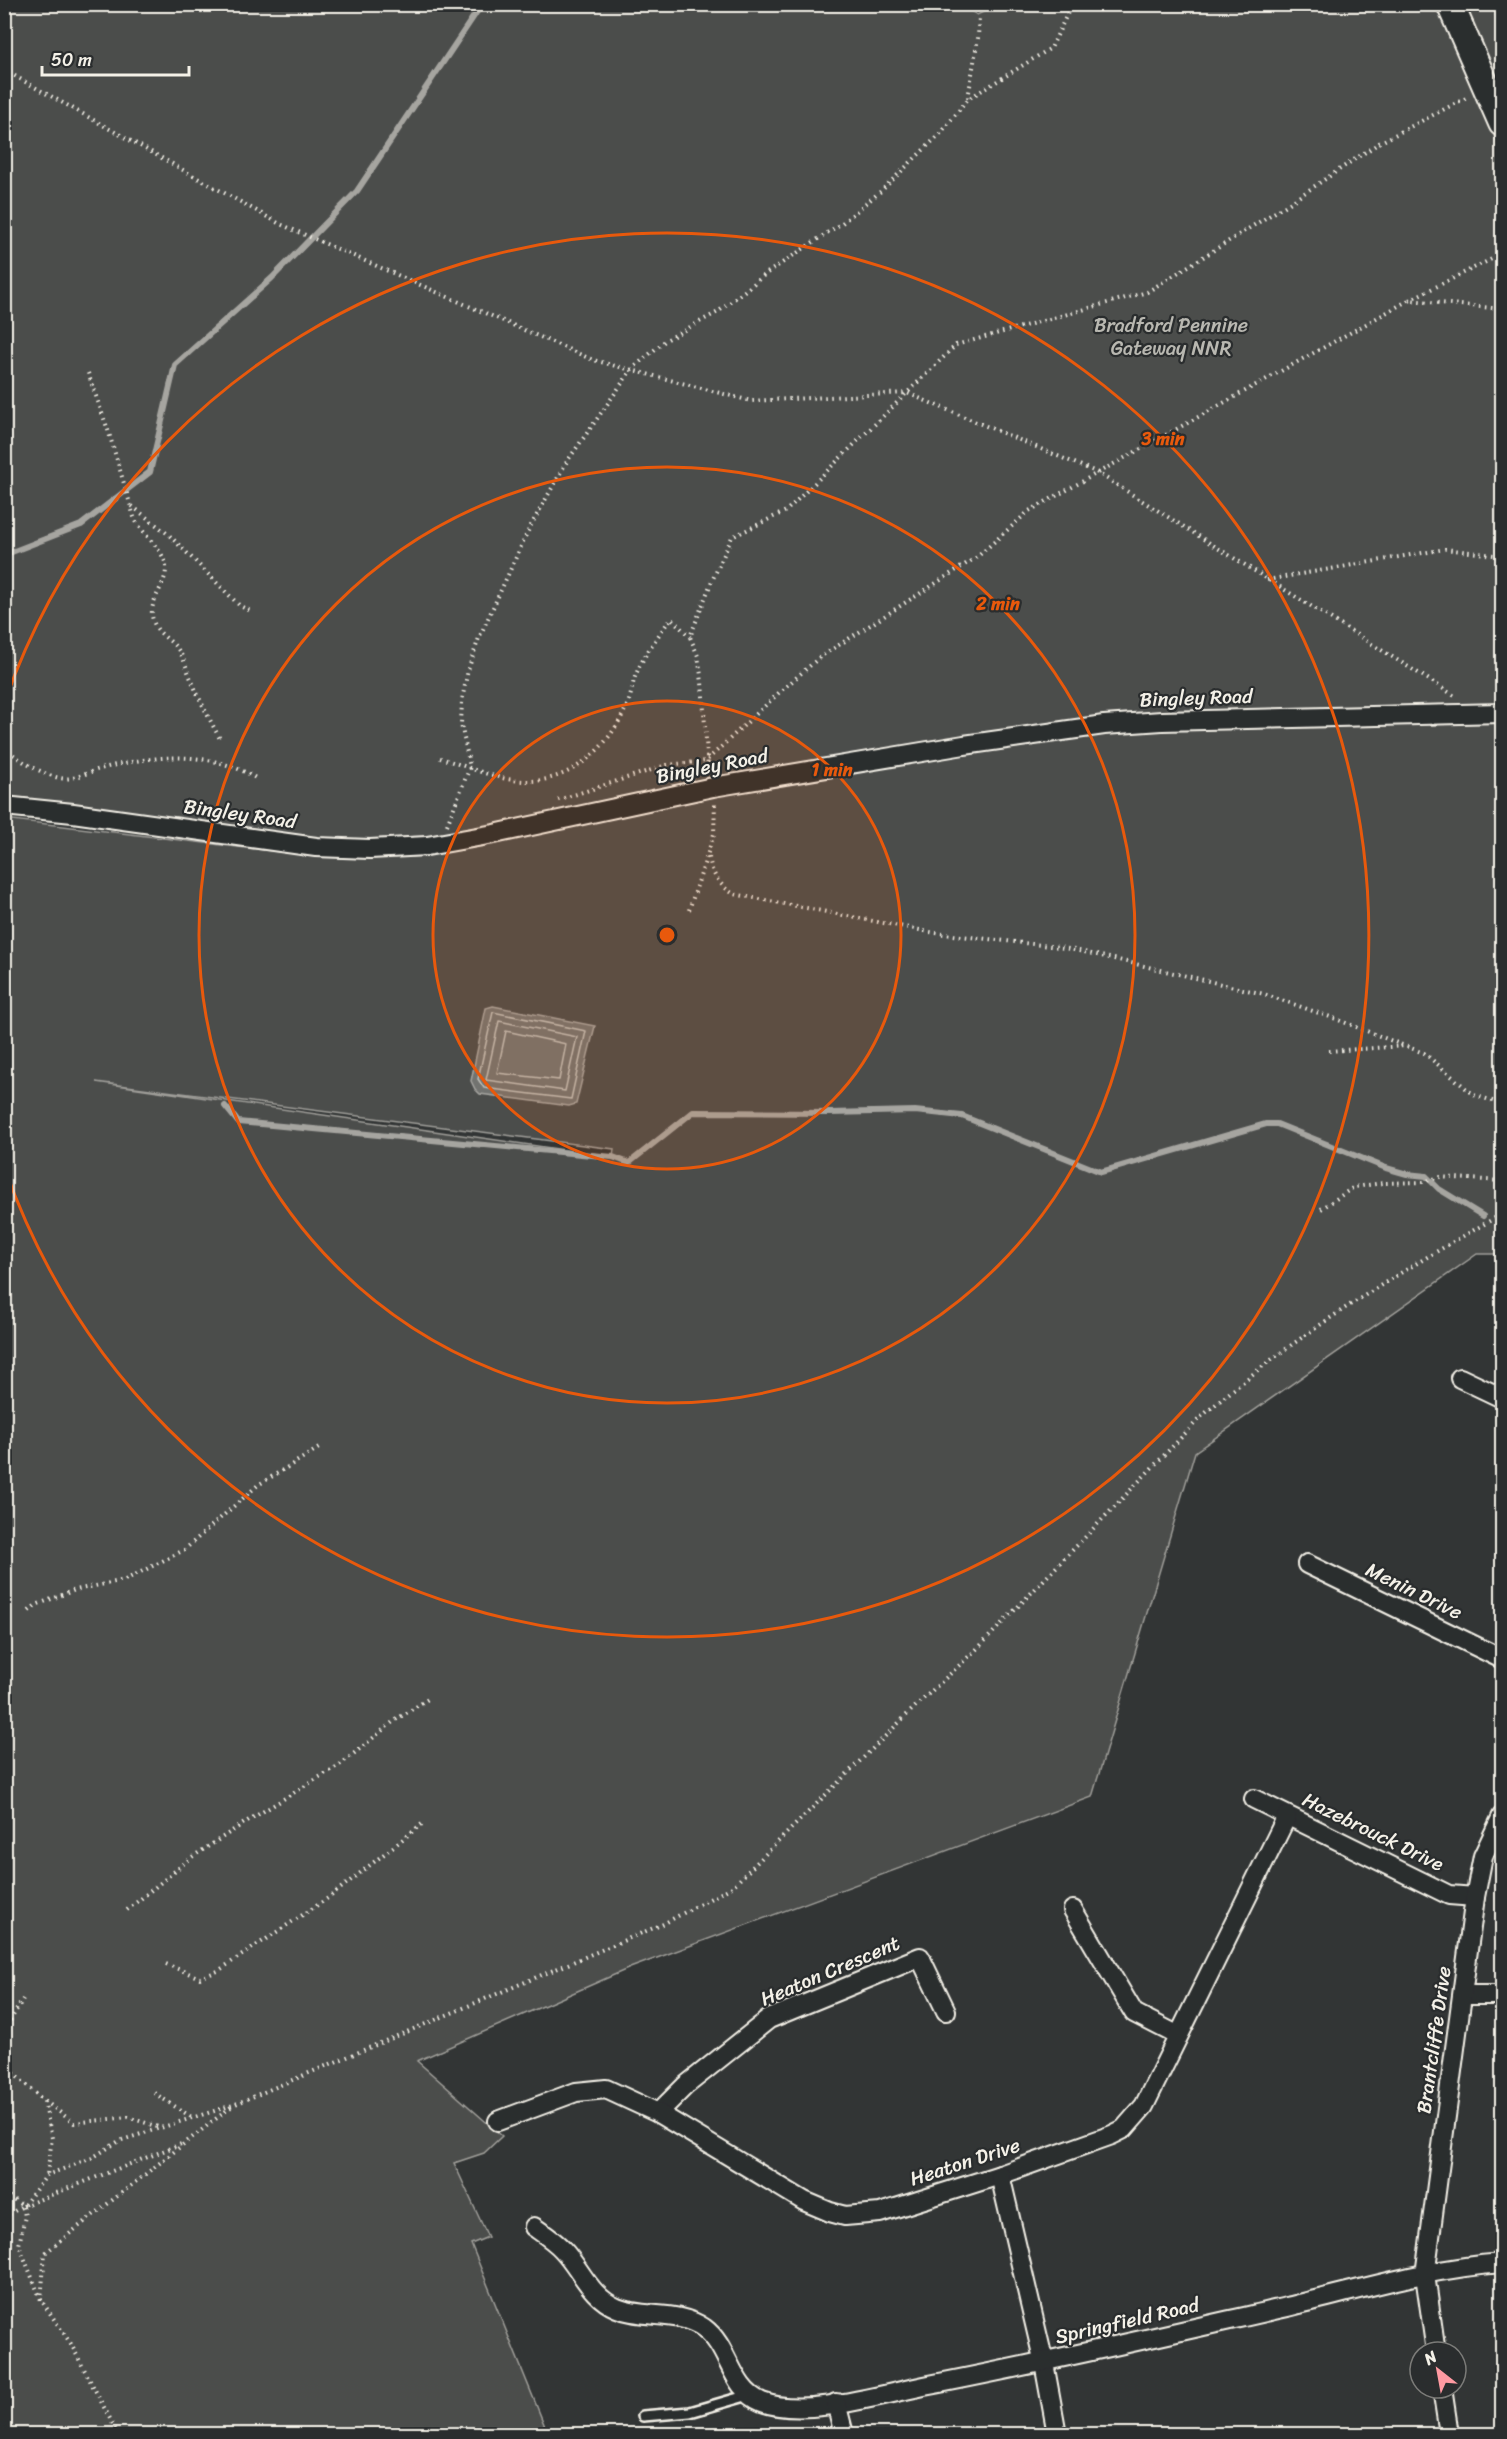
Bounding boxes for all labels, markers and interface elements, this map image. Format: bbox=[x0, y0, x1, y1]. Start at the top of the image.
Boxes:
scale bar bbox=[42, 39, 189, 77]
text: 50 m bbox=[51, 44, 92, 76]
park label: Bradford Pennine Gateway NNR bbox=[1094, 308, 1248, 366]
text: 3 min bbox=[1140, 423, 1185, 455]
text: 2 min bbox=[975, 588, 1020, 620]
street label: Bingley Road bbox=[1139, 678, 1255, 717]
street label: Bingley Road bbox=[653, 738, 772, 794]
text: 1 min bbox=[812, 754, 853, 786]
street label: Bingley Road bbox=[182, 789, 300, 839]
centre of rings bbox=[657, 925, 677, 945]
street label: Menin Drive bbox=[1360, 1552, 1468, 1630]
street label: Hazebrouck Drive bbox=[1296, 1783, 1450, 1882]
street label: Heaton Crescent bbox=[755, 1926, 906, 2016]
street label: Brantcliffe Drive bbox=[1406, 1964, 1462, 2116]
street label: Heaton Drive bbox=[905, 2128, 1025, 2196]
street label: Springfield Road bbox=[1051, 2287, 1204, 2355]
north arrow bbox=[1408, 2340, 1468, 2400]
text: N bbox=[1417, 2342, 1444, 2373]

